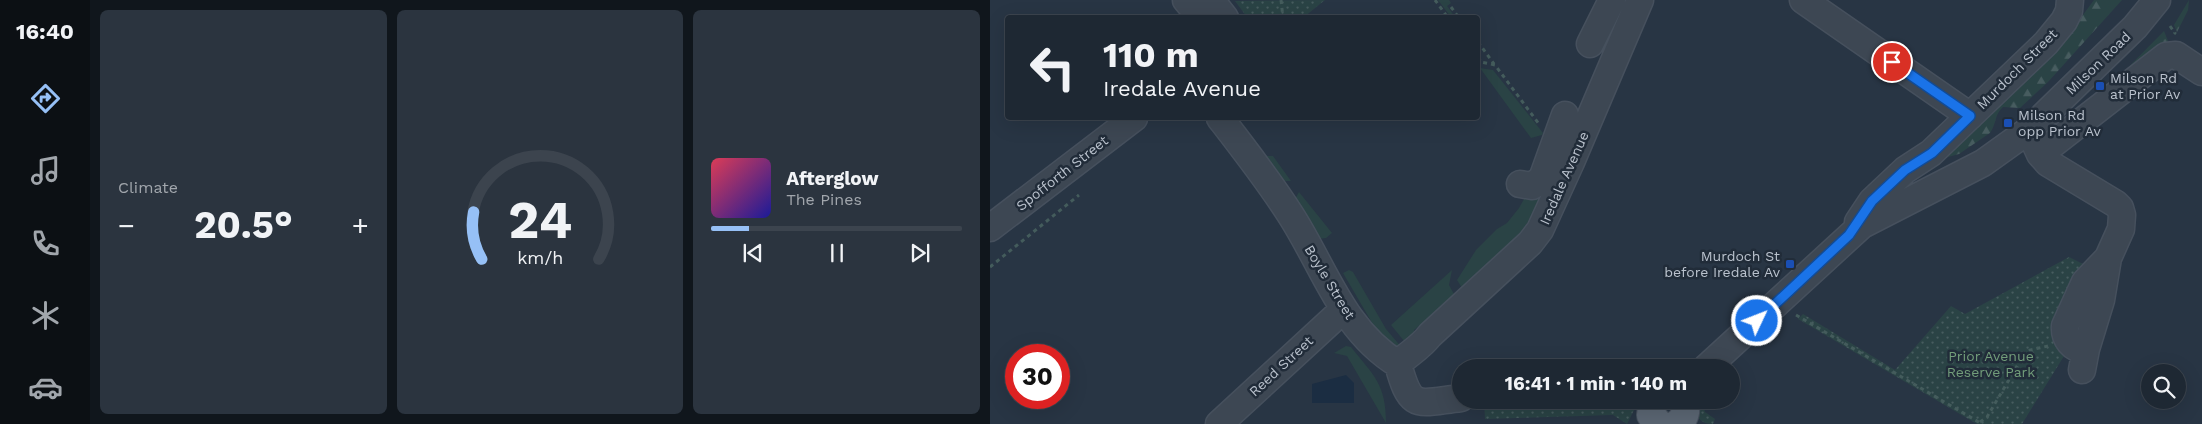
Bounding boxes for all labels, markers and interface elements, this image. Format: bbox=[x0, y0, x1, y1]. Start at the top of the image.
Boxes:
text: 16:40 bbox=[16, 19, 74, 44]
street label: Murdoch Street bbox=[1974, 26, 2060, 112]
street label: Milson Road bbox=[2062, 28, 2134, 98]
text: 110 m bbox=[1103, 34, 1199, 76]
icon: left bbox=[1020, 35, 1085, 100]
pin bbox=[1871, 41, 1913, 83]
icon: arrive bbox=[1878, 48, 1906, 76]
place label: Milson Rd at Prior Av bbox=[2110, 70, 2181, 102]
text: Iredale Avenue bbox=[1103, 76, 1261, 101]
marker: Milson Rd at Prior Av bbox=[2094, 80, 2106, 92]
icon: directions bbox=[28, 81, 63, 116]
place label: Milson Rd opp Prior Av bbox=[2018, 107, 2101, 139]
marker: Milson Rd opp Prior Av bbox=[2002, 117, 2014, 129]
street label: Iredale Avenue bbox=[1536, 129, 1592, 227]
street label: Spofforth Street bbox=[1013, 132, 1111, 214]
icon: music bbox=[28, 153, 63, 188]
text: Afterglow bbox=[786, 167, 879, 190]
text: Climate bbox=[118, 178, 178, 197]
text: 24 bbox=[508, 190, 572, 251]
text: The Pines bbox=[786, 190, 862, 209]
text: 20.5° bbox=[194, 203, 293, 247]
text: − bbox=[118, 209, 135, 242]
text: + bbox=[352, 209, 369, 242]
icon: phone bbox=[28, 226, 63, 261]
icon: previous bbox=[739, 239, 767, 267]
icon: pause bbox=[823, 239, 851, 267]
icon: next bbox=[906, 239, 934, 267]
street label: Boyle Street bbox=[1302, 242, 1359, 322]
text: km/h bbox=[517, 247, 563, 268]
place label: Murdoch St before Iredale Av bbox=[1664, 248, 1781, 280]
marker: Murdoch St before Iredale Av bbox=[1784, 258, 1796, 270]
position arrow bbox=[1730, 294, 1782, 346]
icon: climate bbox=[28, 298, 63, 333]
street label: Reed Street bbox=[1246, 332, 1316, 399]
speed limit sign: 30 bbox=[1005, 344, 1070, 409]
park label: Prior Avenue Reserve Park bbox=[1947, 348, 2035, 380]
map controls bbox=[2141, 364, 2186, 409]
button: search bbox=[2141, 364, 2186, 409]
icon: car bbox=[28, 370, 63, 405]
text: 16:41 · 1 min · 140 m bbox=[1505, 372, 1687, 395]

